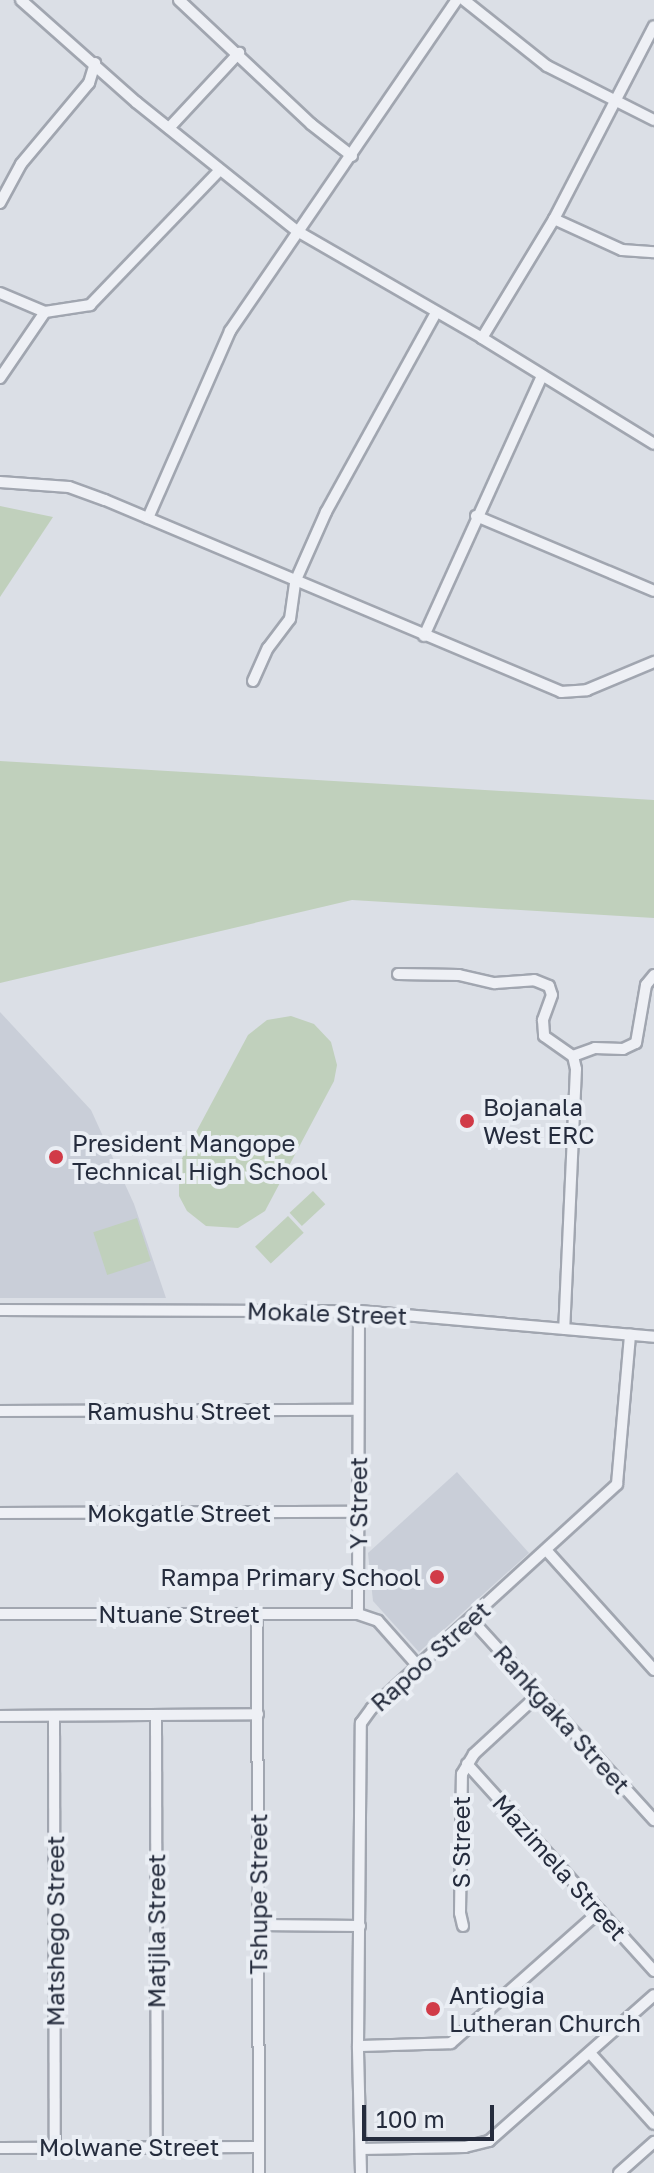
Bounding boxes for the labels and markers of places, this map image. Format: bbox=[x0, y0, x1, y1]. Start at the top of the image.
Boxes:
place label: Bojanala West ERC bbox=[483, 1093, 595, 1149]
marker: Bojanala West ERC bbox=[458, 1112, 476, 1130]
place label: President Mangope Technical High School bbox=[72, 1129, 328, 1185]
marker: President Mangope Technical High School bbox=[47, 1148, 65, 1166]
place label: Rampa Primary School bbox=[160, 1563, 421, 1591]
marker: Rampa Primary School bbox=[428, 1568, 446, 1586]
place label: Antiogia Lutheran Church bbox=[449, 1981, 641, 2037]
marker: Antiogia Lutheran Church bbox=[424, 2000, 442, 2018]

